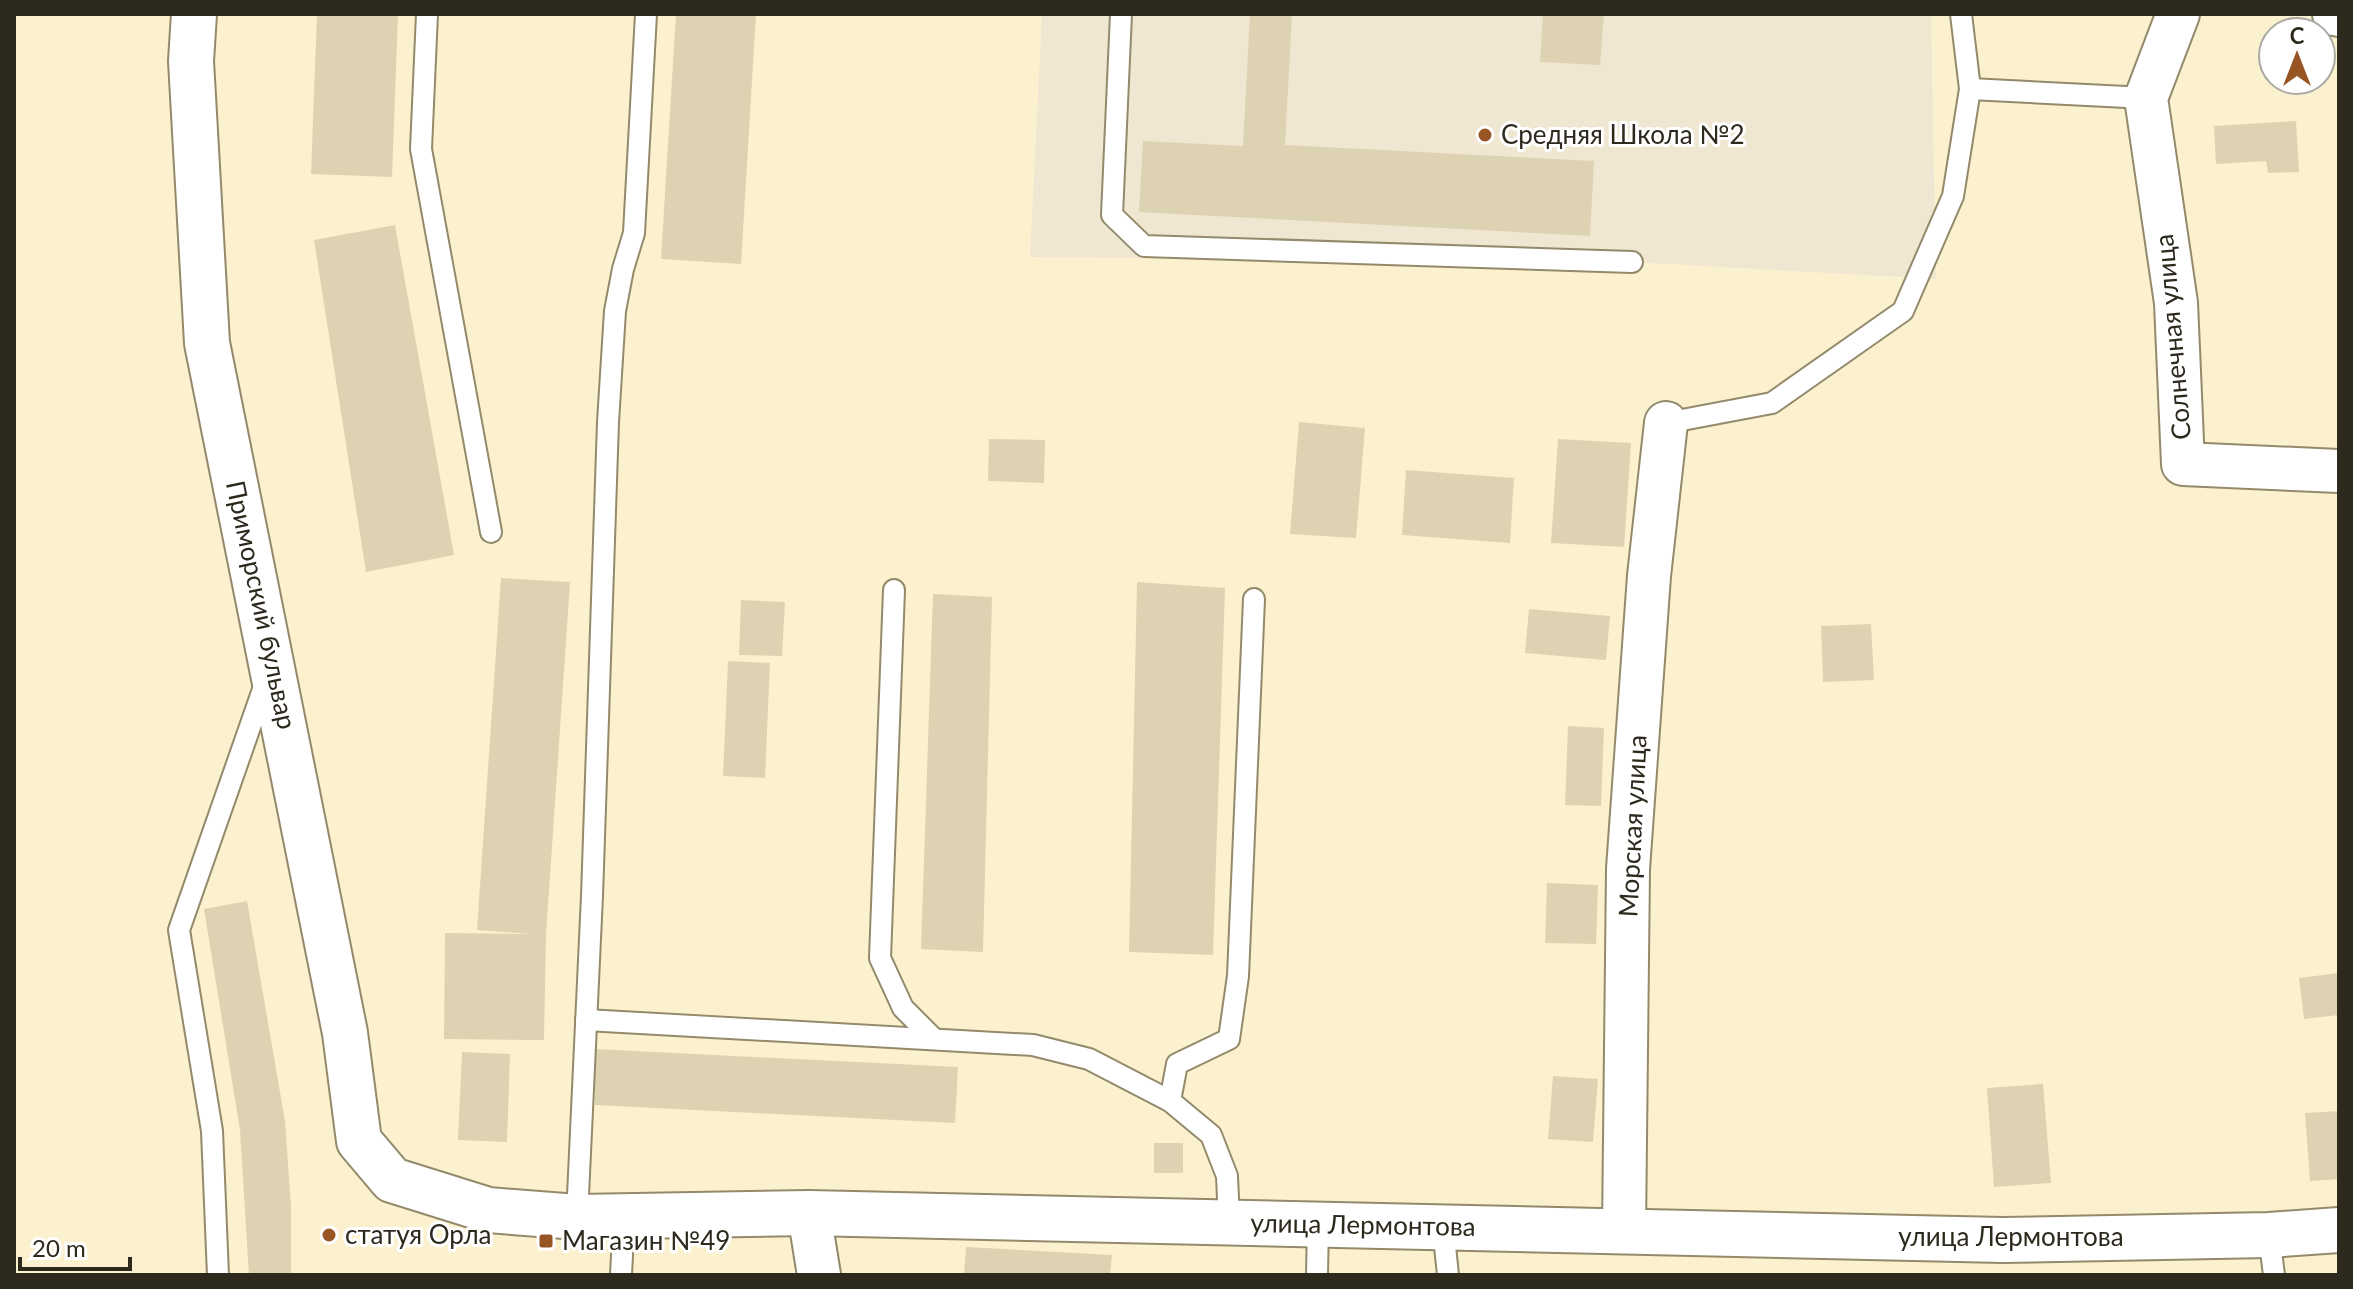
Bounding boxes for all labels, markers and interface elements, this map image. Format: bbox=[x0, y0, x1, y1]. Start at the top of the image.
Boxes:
north arrow bbox=[2257, 16, 2337, 96]
text: С bbox=[2290, 22, 2305, 49]
place label: Средняя Школа №2 bbox=[1501, 118, 1745, 150]
marker: Средняя Школа №2 bbox=[1476, 126, 1494, 144]
street label: Солнечная улица bbox=[2147, 233, 2197, 441]
street label: Приморский бульвар bbox=[220, 477, 304, 732]
street label: Морская улица bbox=[1611, 734, 1653, 918]
street label: улица Лермонтова bbox=[1250, 1206, 1476, 1242]
place label: статуя Орла bbox=[345, 1218, 492, 1250]
street label: улица Лермонтова bbox=[1898, 1220, 2124, 1252]
scale bar bbox=[20, 1221, 130, 1271]
place label: Магазин №49 bbox=[562, 1224, 730, 1256]
marker: статуя Орла bbox=[320, 1226, 338, 1244]
marker: Магазин №49 bbox=[537, 1232, 555, 1250]
text: 20 m bbox=[32, 1233, 86, 1262]

